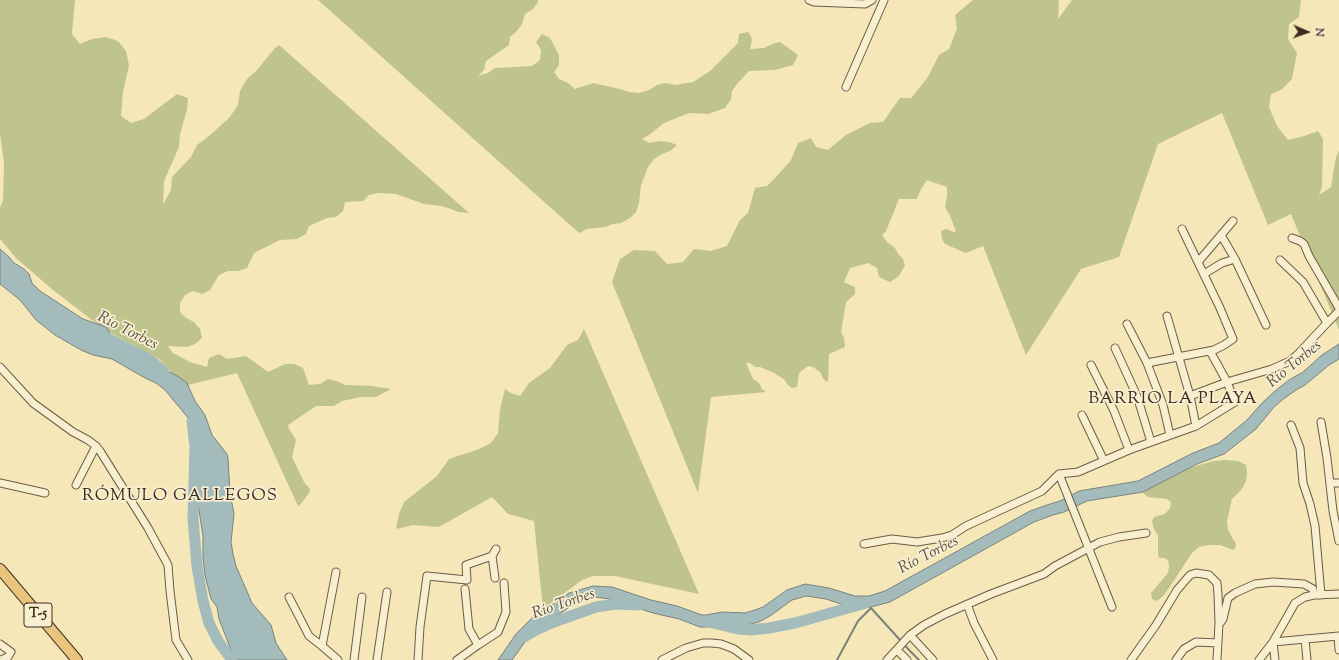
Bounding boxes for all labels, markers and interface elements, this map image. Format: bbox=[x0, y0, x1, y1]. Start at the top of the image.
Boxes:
north arrow bbox=[1287, 12, 1327, 52]
text: N bbox=[1311, 28, 1327, 37]
water label: Río Torbes bbox=[94, 309, 160, 355]
water label: Río Torbes bbox=[1264, 337, 1326, 393]
district label: BARRIO LA PLAYA bbox=[1088, 390, 1258, 410]
district label: RÓMULO GALLEGOS bbox=[82, 487, 278, 507]
water label: Río Torbes bbox=[896, 533, 962, 579]
water label: Río Torbes bbox=[530, 585, 598, 625]
road number: T-5 bbox=[24, 603, 52, 627]

